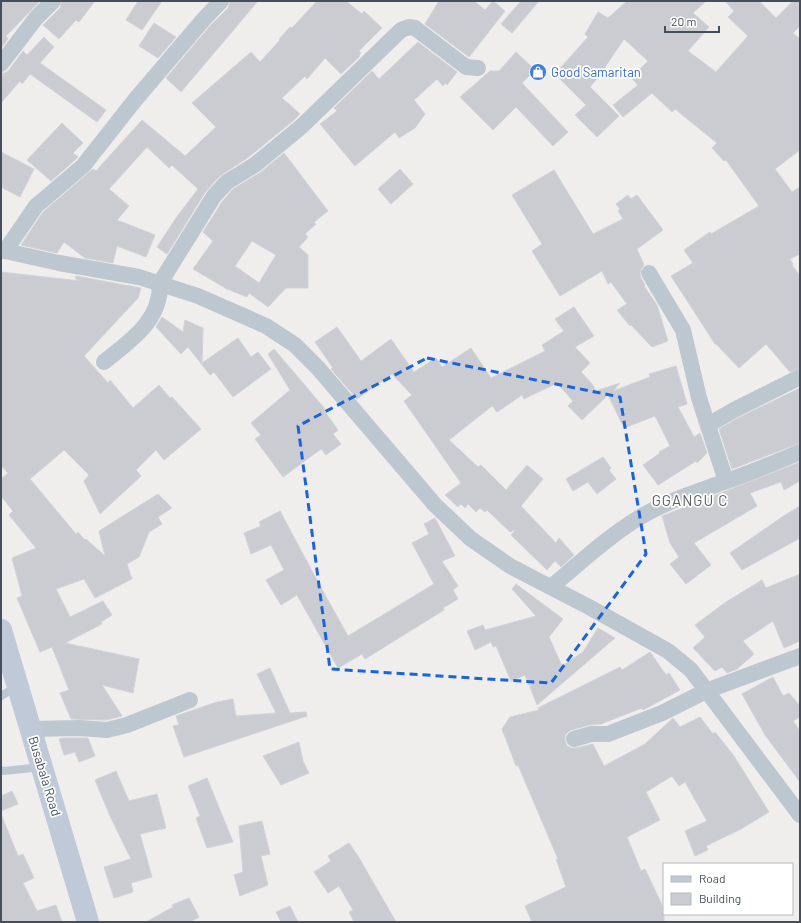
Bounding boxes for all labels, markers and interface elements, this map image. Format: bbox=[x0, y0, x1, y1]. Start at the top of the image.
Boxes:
scale bar bbox=[665, 8, 719, 34]
text: 20 m bbox=[671, 14, 697, 28]
shop icon: Good Samaritan bbox=[528, 62, 548, 82]
place label: Good Samaritan bbox=[551, 64, 641, 80]
district label: GGANGU C bbox=[652, 491, 728, 509]
street label: Busabala Road bbox=[25, 734, 65, 818]
legend bbox=[663, 863, 793, 915]
text: Road bbox=[699, 871, 726, 885]
text: Building bbox=[699, 891, 741, 905]

